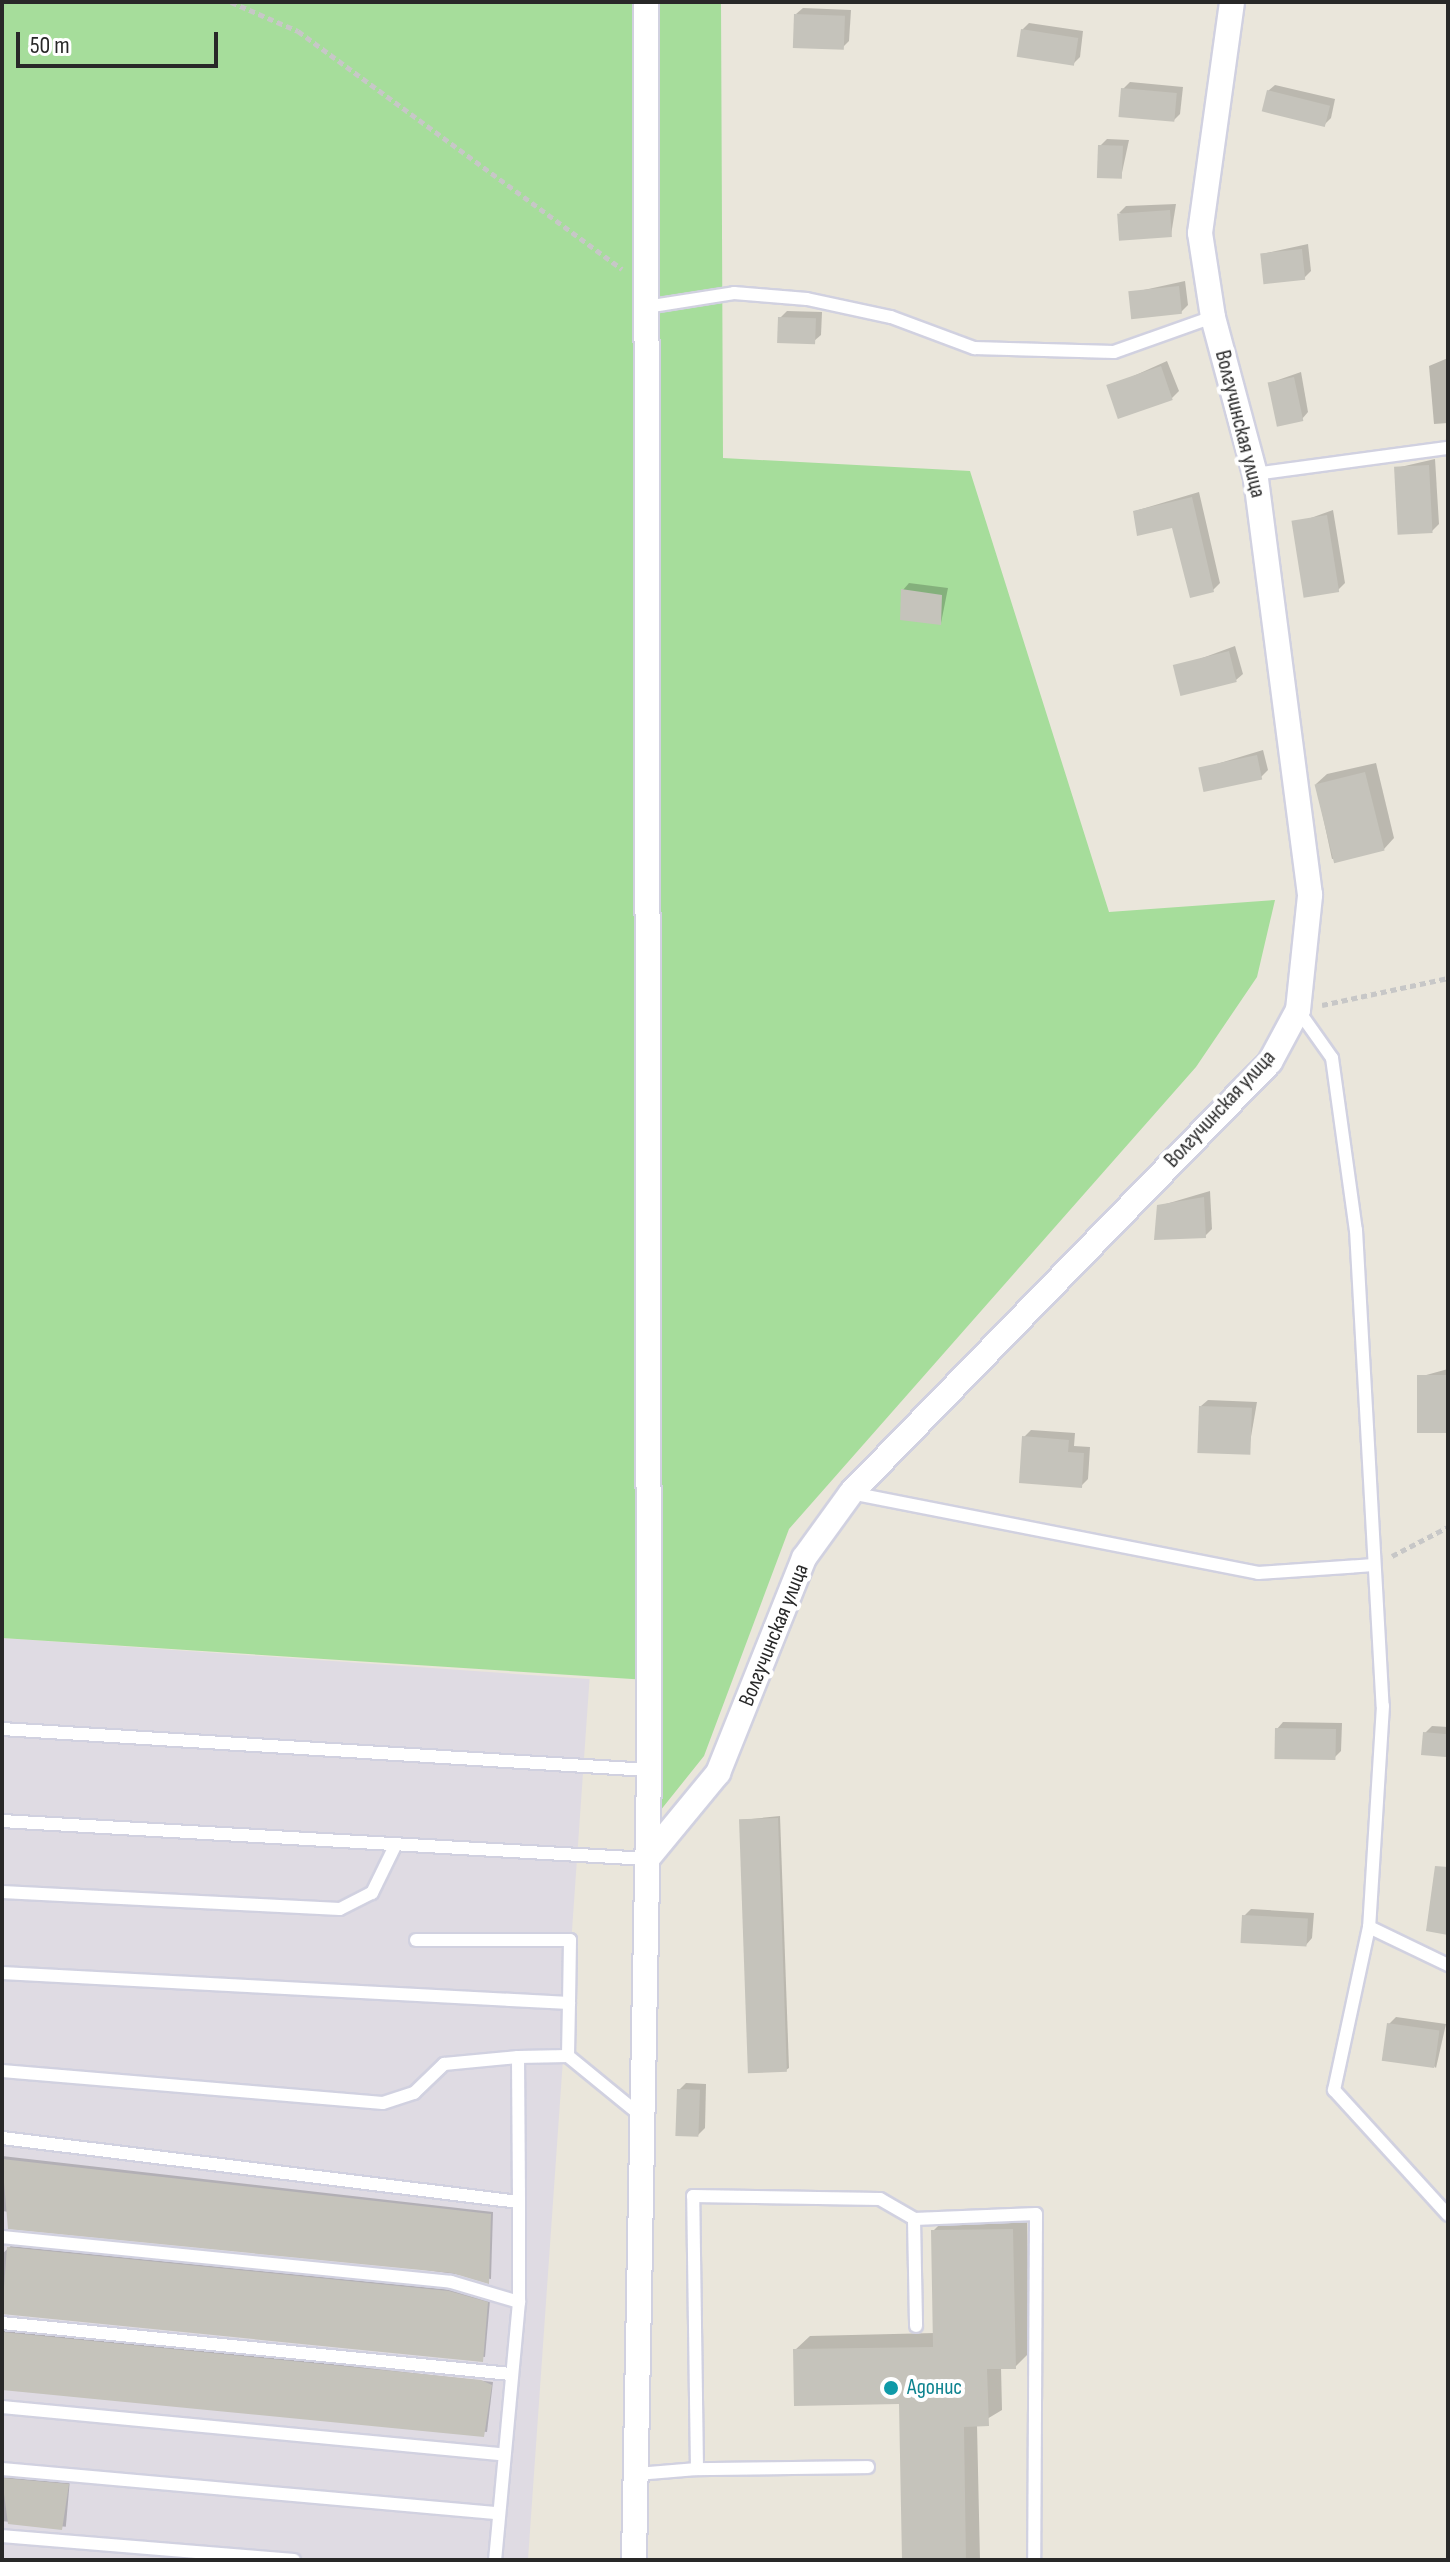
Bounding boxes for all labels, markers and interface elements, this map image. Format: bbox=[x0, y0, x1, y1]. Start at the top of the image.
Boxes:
scale bar bbox=[20, 16, 222, 66]
text: 50 m bbox=[30, 31, 70, 60]
street label: Волгучинская улица bbox=[1209, 348, 1271, 500]
street label: Волгучинская улица bbox=[1159, 1045, 1281, 1173]
street label: Волгучинская улица bbox=[733, 1560, 815, 1710]
place label: Адонис bbox=[907, 2375, 962, 2401]
marker: Адонис bbox=[882, 2379, 900, 2397]

